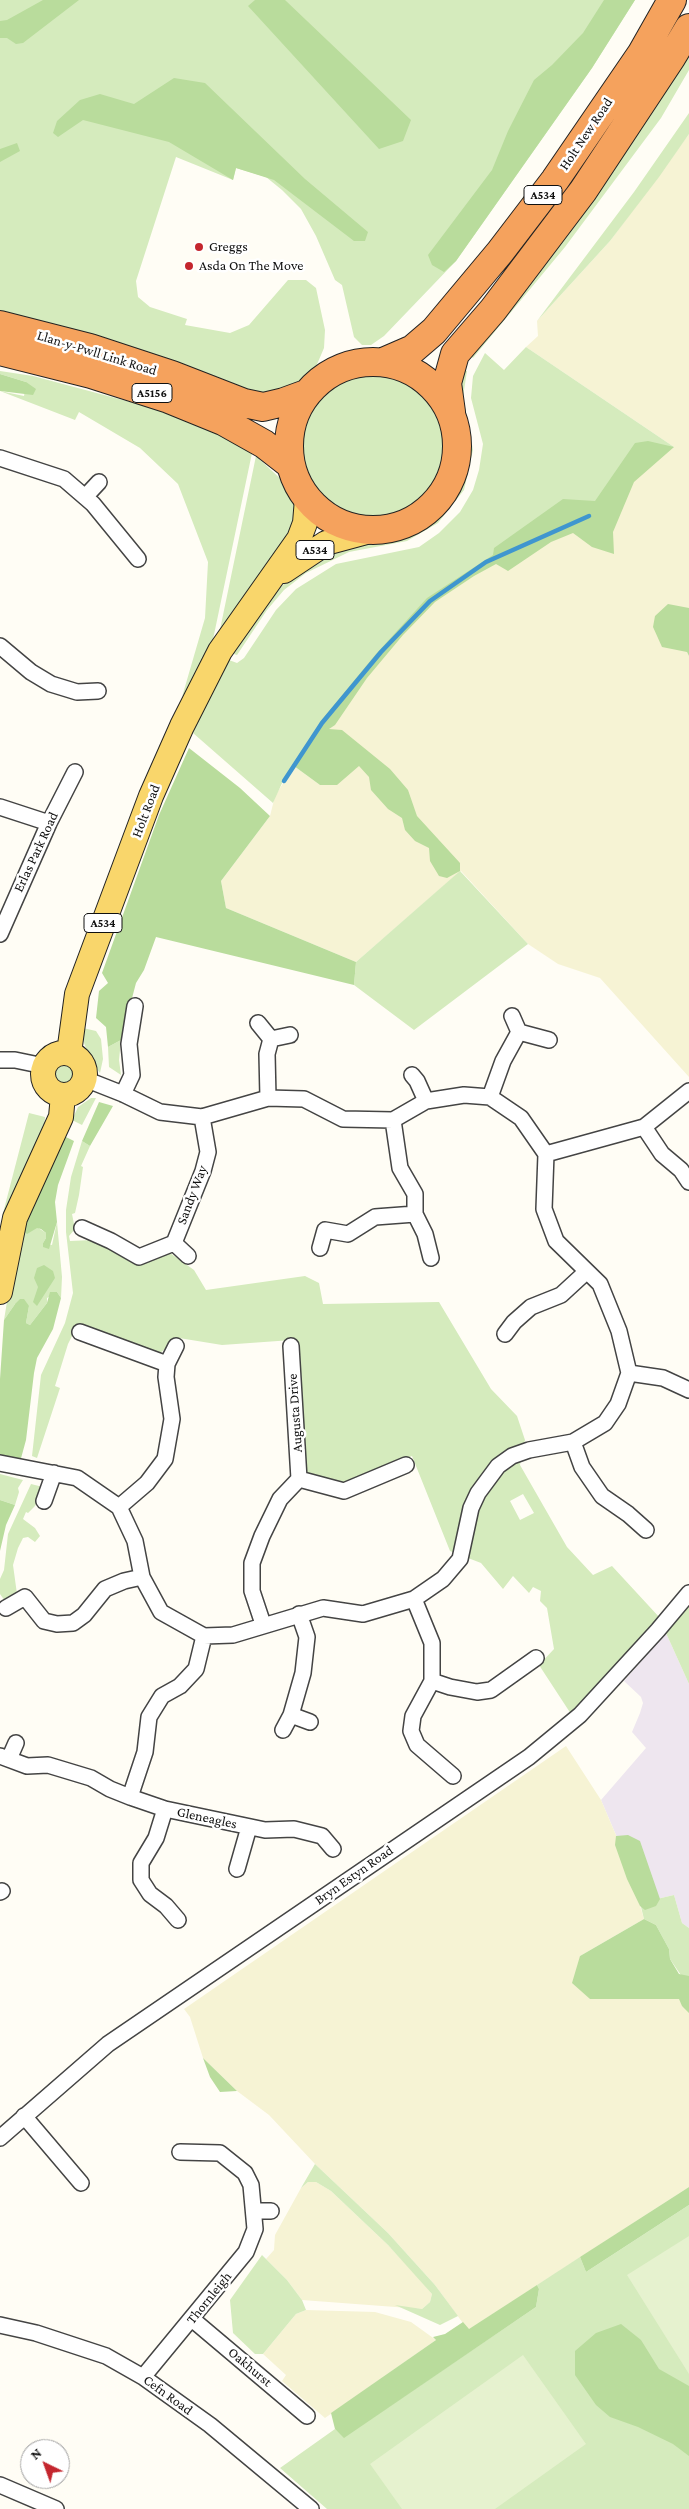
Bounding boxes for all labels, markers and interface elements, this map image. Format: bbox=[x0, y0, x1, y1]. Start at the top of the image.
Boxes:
street label: Holt New Road bbox=[556, 95, 616, 173]
road number: A534 bbox=[524, 186, 562, 204]
place label: Greggs bbox=[209, 239, 248, 255]
marker: Greggs bbox=[193, 241, 205, 253]
place label: Asda On The Move bbox=[199, 258, 303, 274]
marker: Asda On The Move bbox=[183, 260, 195, 272]
street label: Llan-y-Pwll Link Road bbox=[35, 327, 159, 379]
road number: A5156 bbox=[132, 383, 172, 402]
road number: A534 bbox=[296, 540, 334, 560]
street label: Holt Road bbox=[128, 782, 164, 840]
street label: Erlas Park Road bbox=[10, 809, 62, 895]
road number: A534 bbox=[84, 914, 122, 932]
street label: Sandy Way bbox=[173, 1163, 211, 1227]
street label: Augusta Drive bbox=[284, 1373, 306, 1453]
street label: Gleneagles bbox=[175, 1803, 239, 1833]
street label: Bryn Estyn Road bbox=[312, 1842, 396, 1908]
street label: Thornleigh bbox=[183, 2268, 235, 2328]
street label: Oakhurst bbox=[224, 2344, 276, 2390]
street label: Cefn Road bbox=[140, 2371, 196, 2419]
north arrow bbox=[20, 2439, 70, 2489]
text: N bbox=[27, 2444, 45, 2463]

